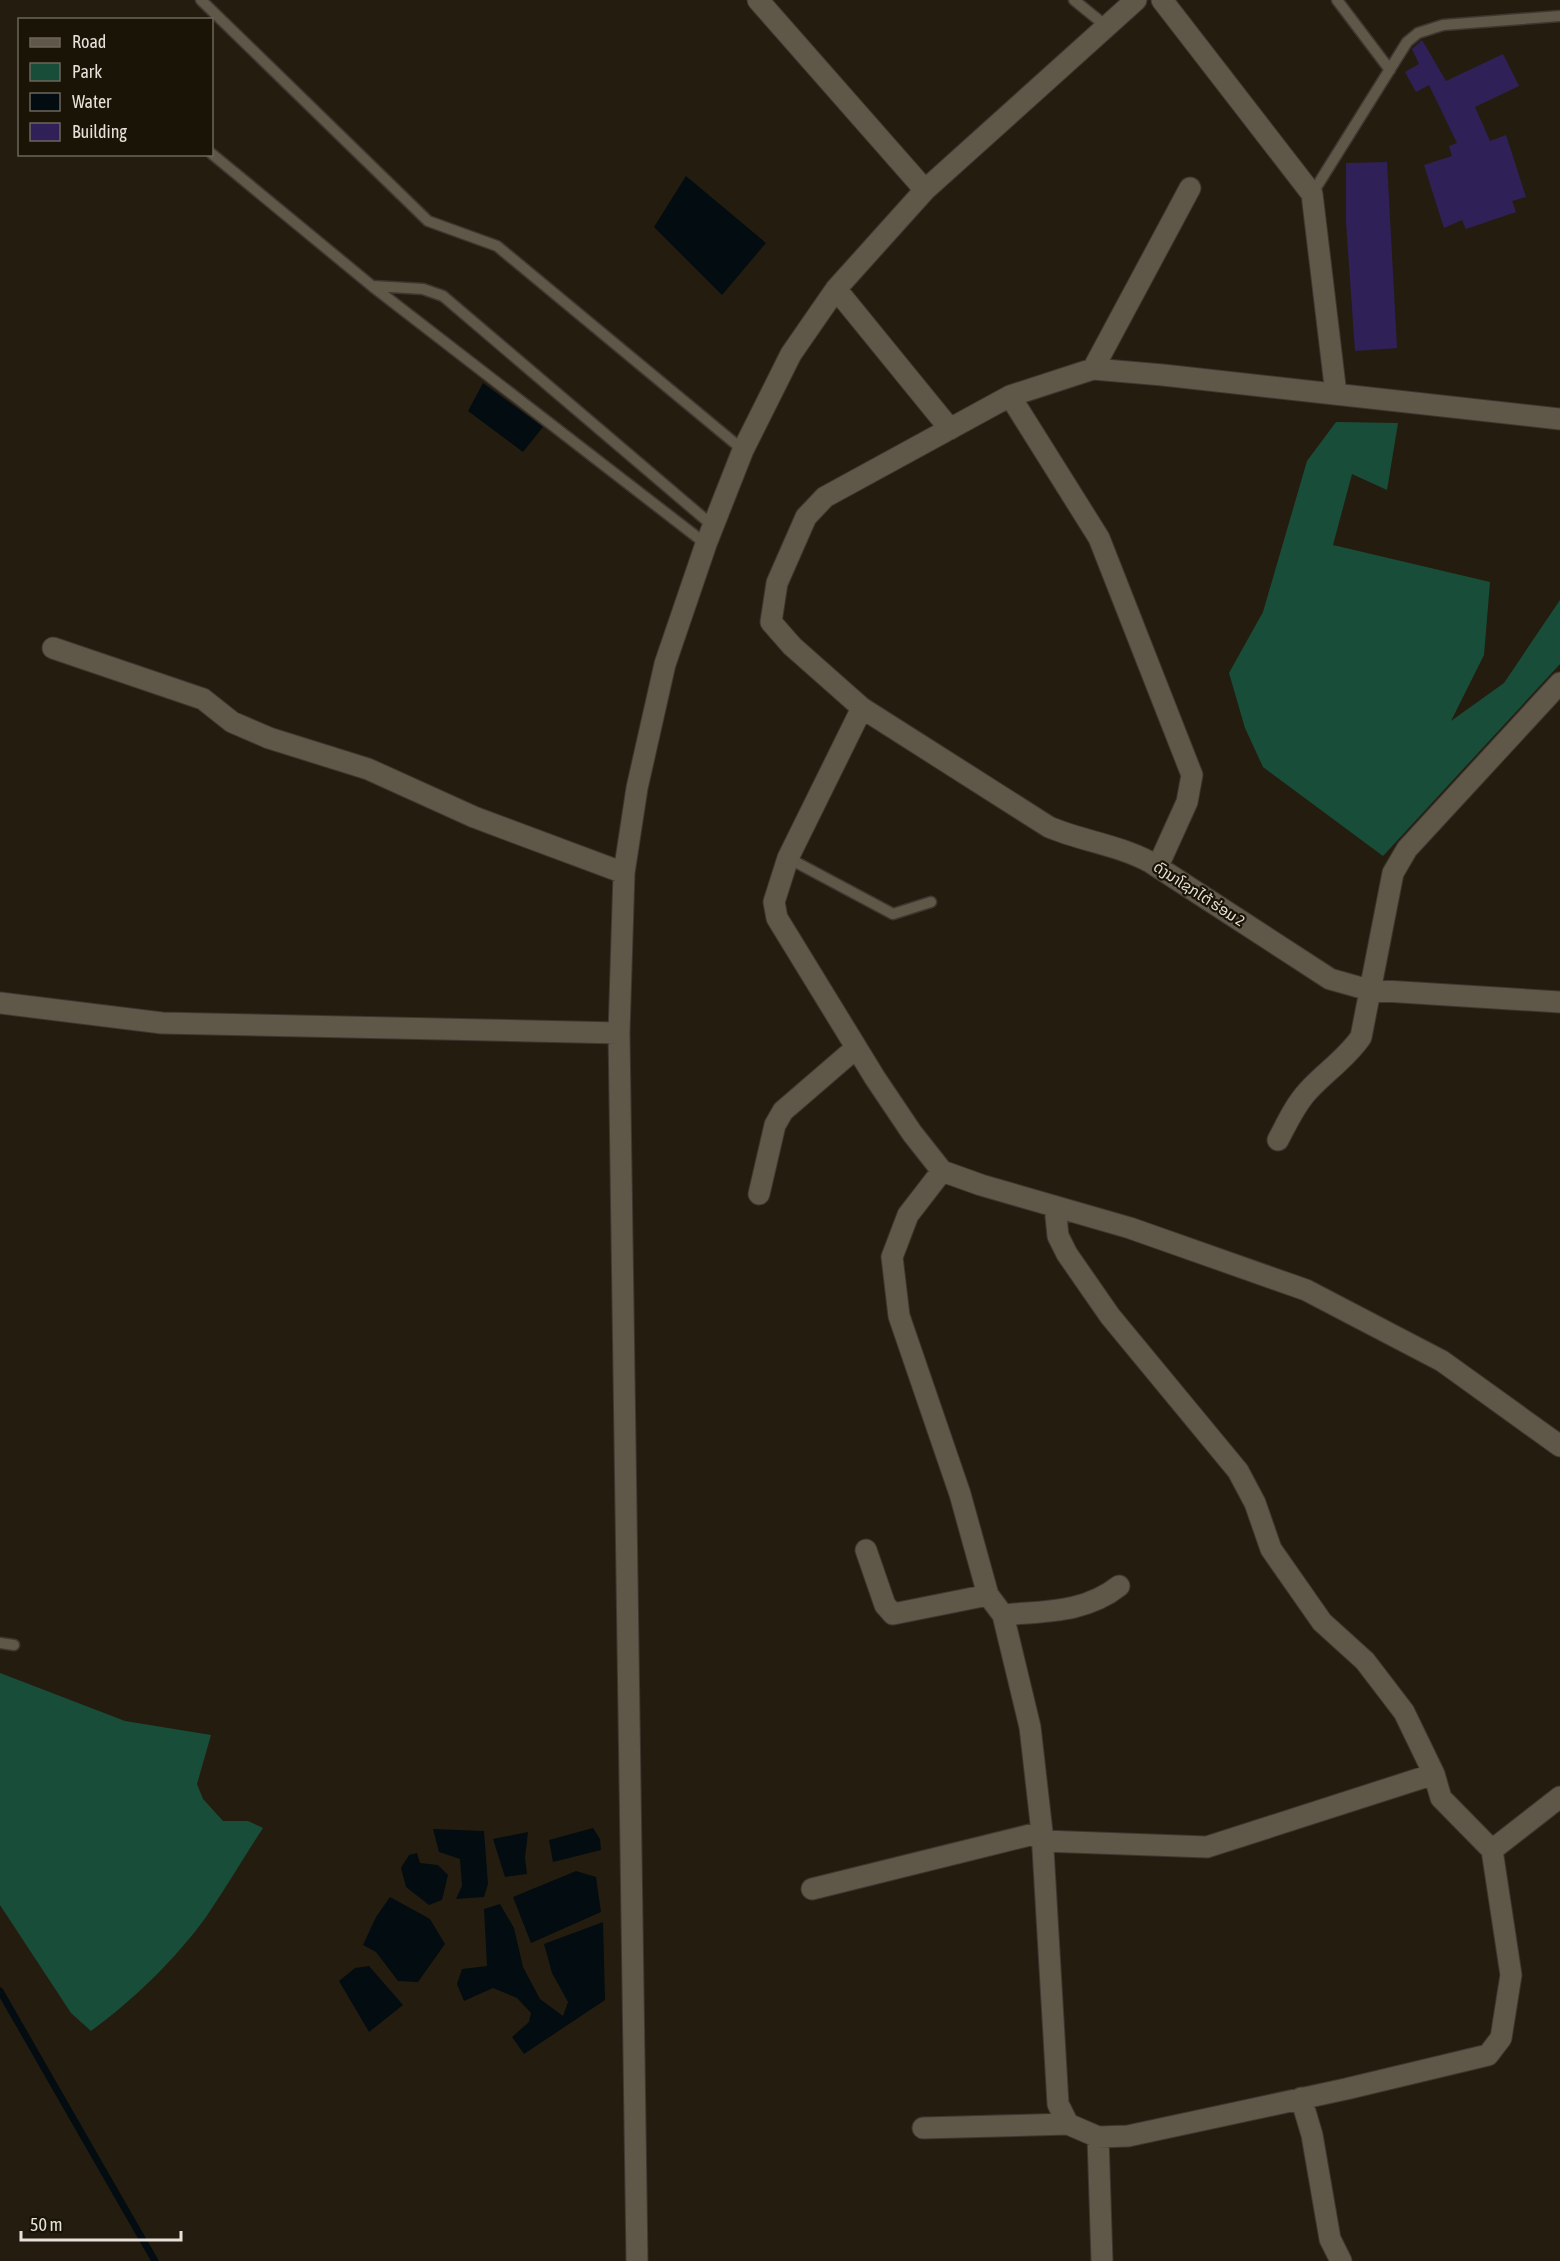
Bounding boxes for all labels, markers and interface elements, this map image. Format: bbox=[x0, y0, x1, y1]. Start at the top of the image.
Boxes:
legend bbox=[18, 18, 213, 156]
text: Road bbox=[72, 31, 106, 52]
text: Park bbox=[72, 61, 102, 82]
text: Water bbox=[72, 91, 112, 112]
text: Building bbox=[72, 121, 127, 142]
street label: ດົງນາໂຊກໄຕ້ ຮ່ອມ 2 bbox=[1151, 858, 1248, 929]
scale bar bbox=[21, 2204, 182, 2242]
text: 50 m bbox=[30, 2214, 62, 2235]

